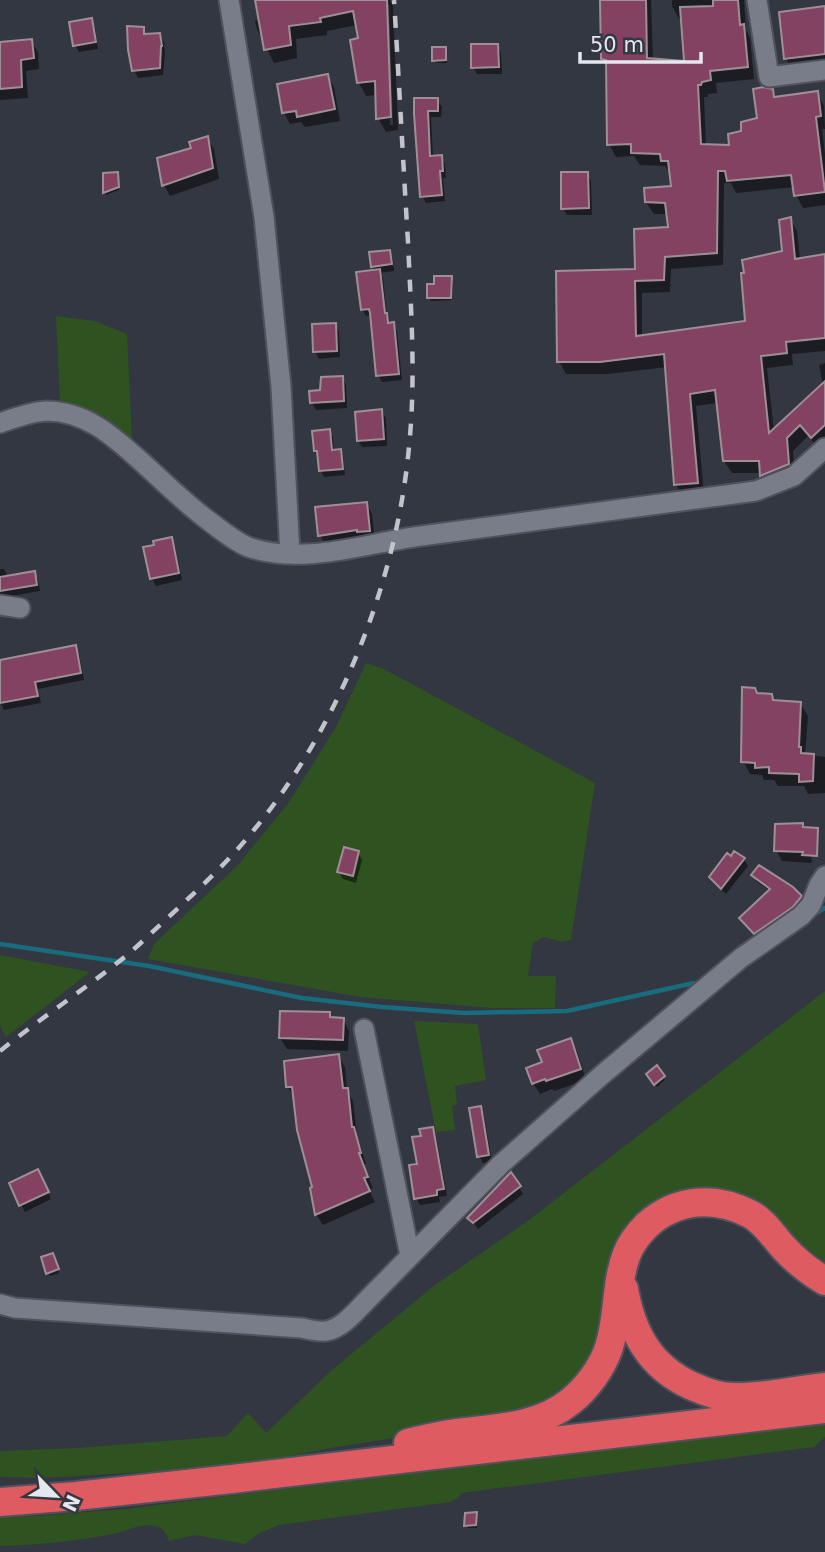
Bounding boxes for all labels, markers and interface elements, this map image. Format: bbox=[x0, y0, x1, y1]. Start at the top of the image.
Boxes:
scale bar bbox=[580, 21, 701, 65]
text: 50 m bbox=[590, 33, 644, 57]
north arrow bbox=[21, 1461, 91, 1531]
text: N bbox=[58, 1491, 85, 1515]

